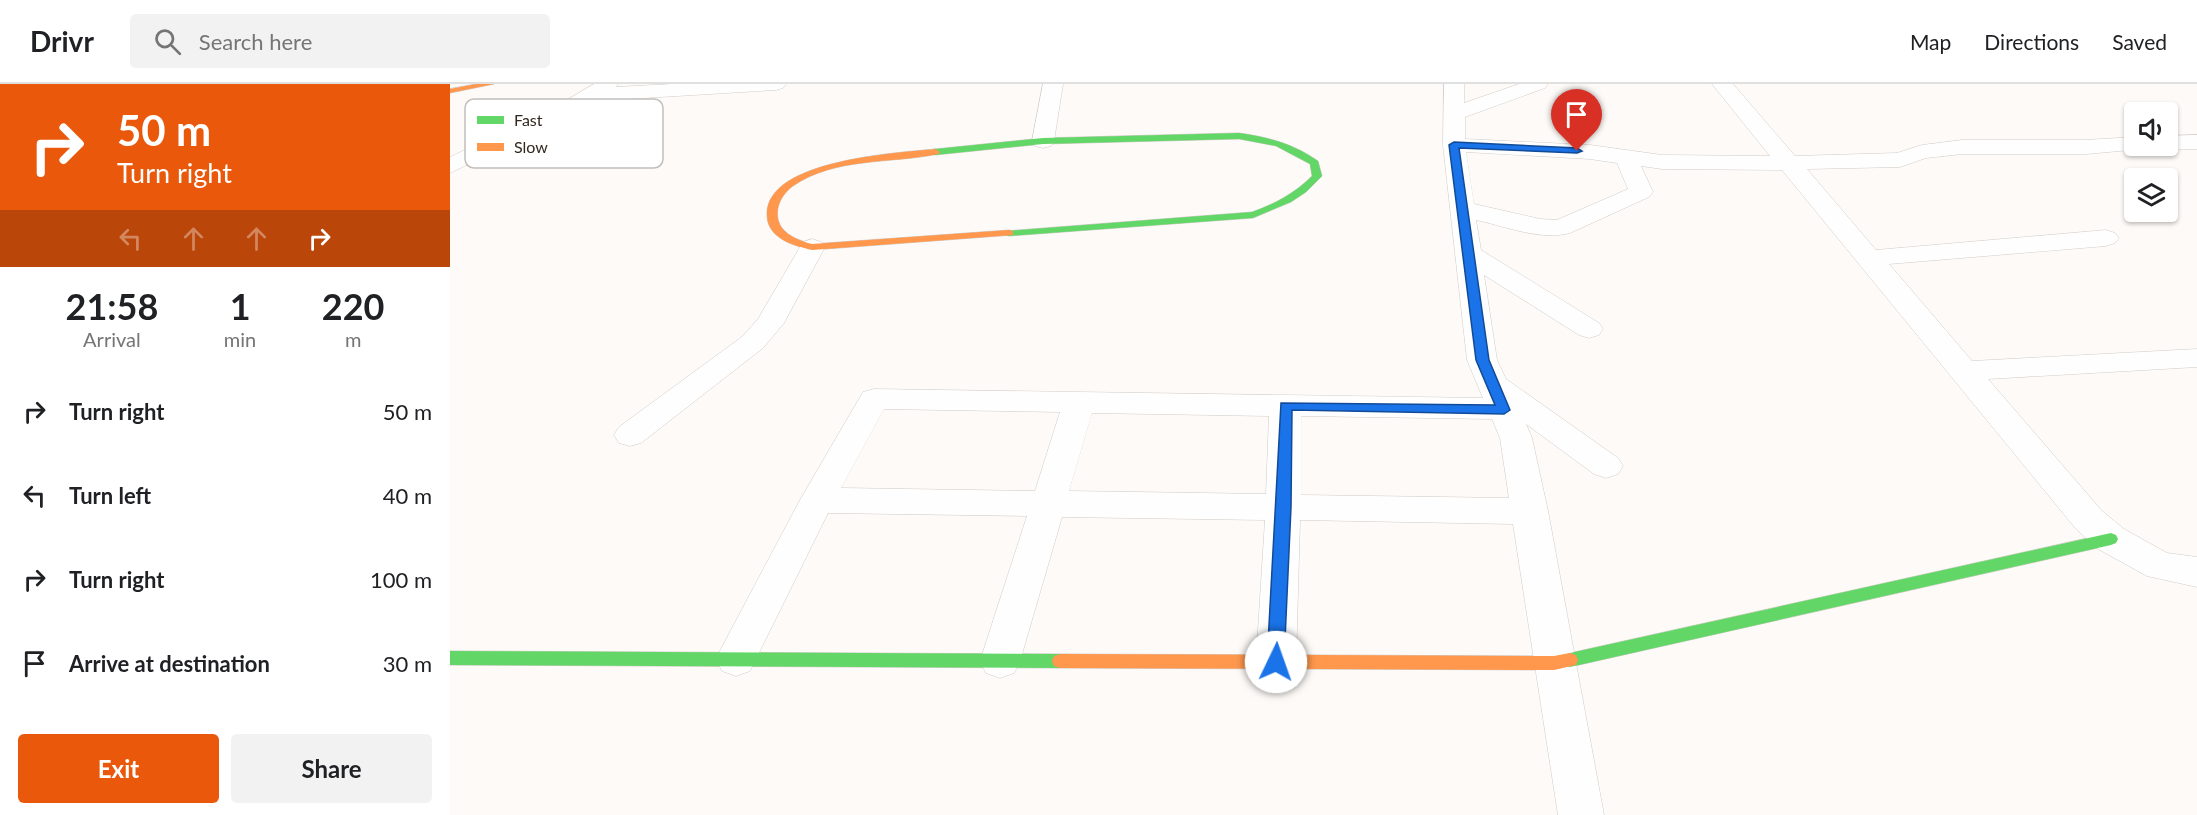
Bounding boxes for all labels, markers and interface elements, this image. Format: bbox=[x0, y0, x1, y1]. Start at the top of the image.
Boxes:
search box bbox=[130, 14, 550, 68]
text: Drivr bbox=[30, 24, 94, 58]
icon: search bbox=[151, 25, 184, 58]
text: Search here bbox=[199, 28, 312, 55]
text: Map bbox=[1910, 29, 1951, 54]
text: Directions bbox=[1984, 29, 2079, 54]
text: Saved bbox=[2112, 29, 2167, 54]
pin bbox=[1551, 89, 1602, 151]
icon: arrive bbox=[1560, 98, 1593, 131]
legend bbox=[465, 99, 663, 168]
map controls bbox=[2124, 102, 2178, 222]
button: sound bbox=[2124, 102, 2178, 156]
text: 50 m bbox=[117, 105, 211, 155]
icon: right bbox=[18, 108, 96, 186]
text: Fast bbox=[514, 110, 543, 129]
text: Slow bbox=[514, 137, 548, 156]
text: Turn right bbox=[117, 156, 232, 189]
button: layers bbox=[2124, 168, 2178, 222]
icon: left bbox=[114, 222, 147, 255]
icon: ahead bbox=[177, 222, 210, 255]
icon: ahead bbox=[240, 222, 273, 255]
icon: right bbox=[303, 222, 336, 255]
text: 21:58 bbox=[66, 284, 158, 328]
text: 1 bbox=[230, 284, 251, 328]
text: 220 bbox=[322, 284, 384, 328]
text: Arrival bbox=[83, 327, 141, 351]
text: min bbox=[224, 327, 256, 351]
text: m bbox=[345, 327, 361, 351]
icon: right bbox=[18, 395, 51, 428]
text: Turn right bbox=[69, 398, 164, 425]
text: 50 m bbox=[383, 398, 432, 425]
icon: left bbox=[18, 479, 51, 512]
text: Turn left bbox=[69, 482, 151, 509]
text: 40 m bbox=[383, 482, 432, 509]
icon: right bbox=[18, 563, 51, 596]
text: Turn right bbox=[69, 566, 164, 593]
text: 100 m bbox=[370, 566, 432, 593]
position arrow bbox=[1244, 630, 1308, 694]
icon: arrive bbox=[18, 647, 51, 680]
text: Arrive at destination bbox=[69, 650, 270, 677]
text: 30 m bbox=[383, 650, 432, 677]
button: Exit bbox=[18, 734, 219, 803]
button: Share bbox=[231, 734, 432, 803]

